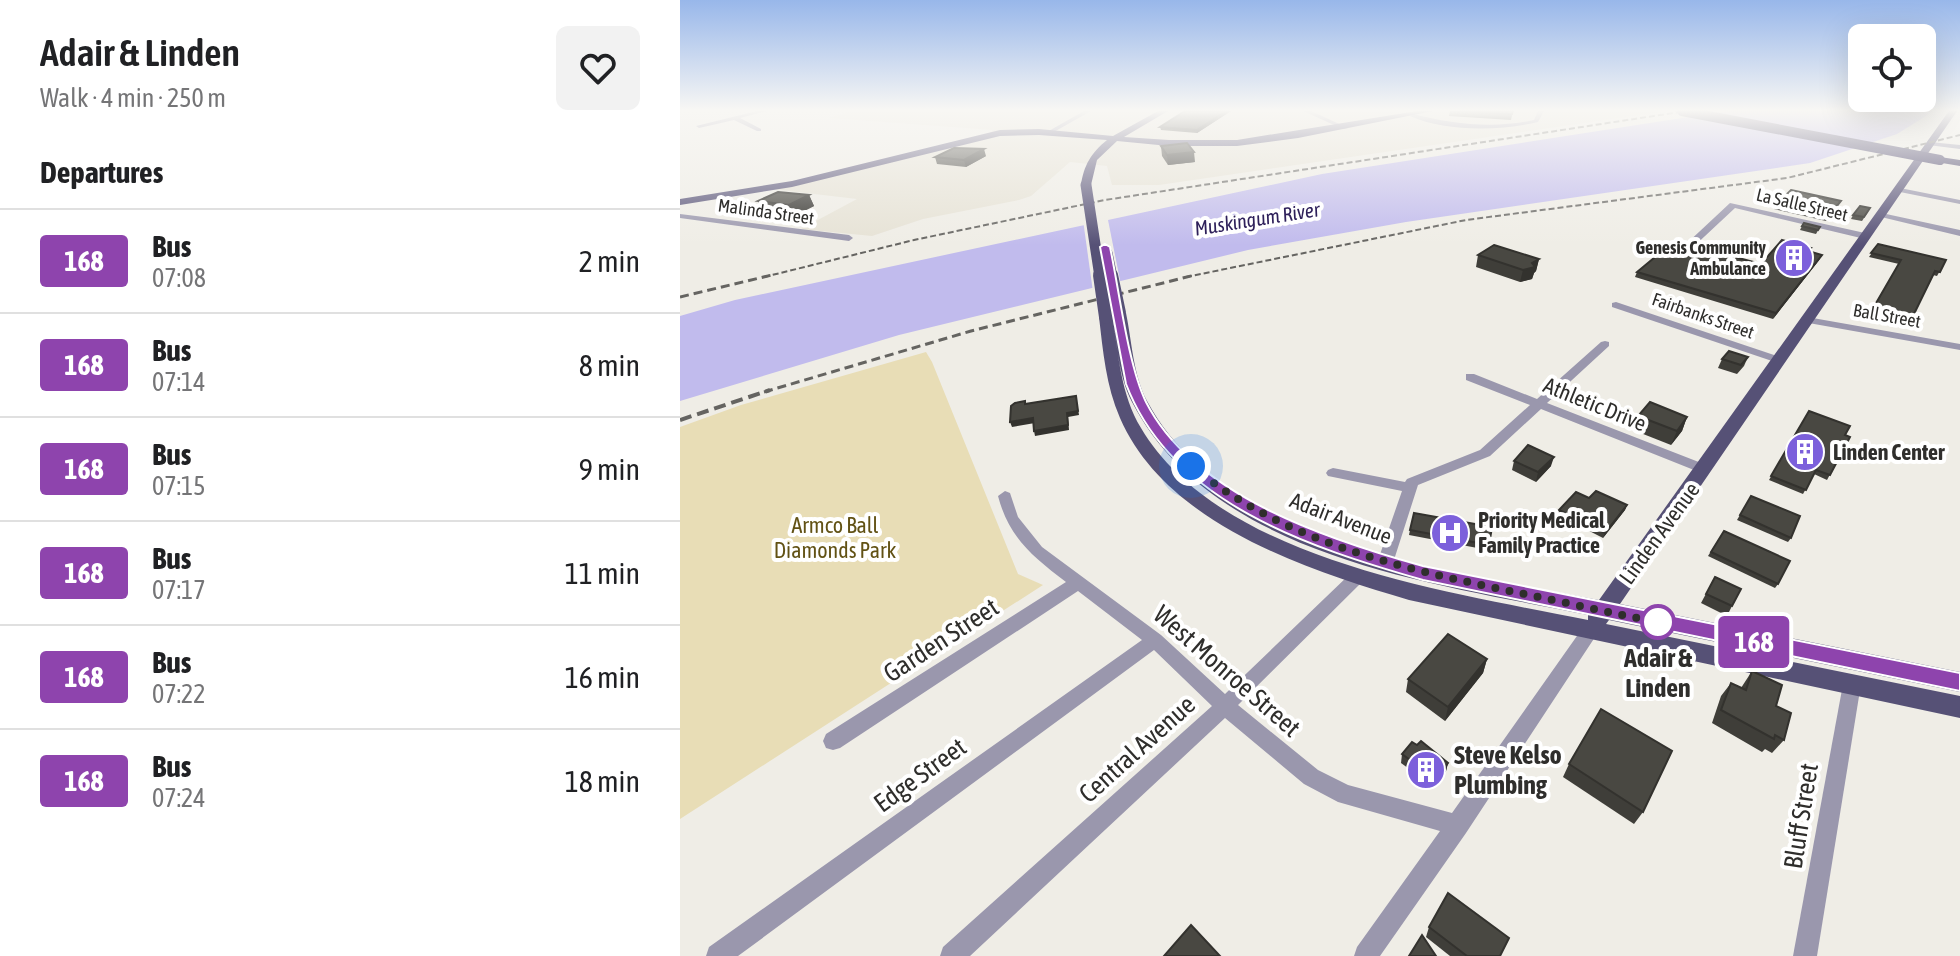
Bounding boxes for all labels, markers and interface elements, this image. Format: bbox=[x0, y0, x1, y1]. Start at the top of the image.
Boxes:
map controls bbox=[1848, 24, 1936, 112]
button: locate bbox=[1848, 24, 1936, 112]
button: heart bbox=[556, 26, 640, 110]
text: Adair & Linden bbox=[40, 31, 240, 74]
text: Walk · 4 min · 250 m bbox=[40, 83, 226, 113]
text: Departures bbox=[40, 155, 163, 189]
street label: La Salle Street bbox=[1754, 184, 1850, 225]
street label: Malinda Street bbox=[717, 194, 816, 229]
water label: Muskingum River bbox=[1193, 197, 1322, 240]
text: Bus bbox=[152, 229, 191, 263]
place label: Genesis Community Ambulance bbox=[1635, 237, 1767, 279]
building icon: Genesis Community Ambulance bbox=[1773, 237, 1815, 279]
text: 2 min bbox=[579, 244, 640, 278]
text: 168 bbox=[64, 245, 104, 277]
text: 07:08 bbox=[152, 263, 206, 293]
street label: Fairbanks Street bbox=[1649, 288, 1757, 343]
street label: Ball Street bbox=[1852, 299, 1923, 332]
text: Bus bbox=[152, 333, 191, 367]
text: 8 min bbox=[579, 348, 640, 382]
text: 168 bbox=[64, 349, 104, 381]
text: 07:14 bbox=[152, 367, 206, 397]
street label: Athletic Drive bbox=[1540, 372, 1650, 436]
building icon: Linden Center bbox=[1784, 431, 1826, 473]
text: Bus bbox=[152, 437, 191, 471]
place label: Linden Center bbox=[1833, 439, 1945, 465]
your location bbox=[1171, 446, 1211, 486]
text: 9 min bbox=[579, 452, 640, 486]
text: 168 bbox=[64, 453, 104, 485]
text: 07:15 bbox=[152, 471, 206, 501]
street label: Linden Avenue bbox=[1613, 477, 1705, 589]
street label: Adair Avenue bbox=[1286, 487, 1396, 549]
place label: Priority Medical Family Practice bbox=[1478, 507, 1606, 558]
park label: Armco Ball Diamonds Park bbox=[774, 512, 897, 563]
hospital icon: Priority Medical Family Practice bbox=[1429, 512, 1471, 554]
text: Bus bbox=[152, 541, 191, 575]
text: 11 min bbox=[565, 556, 640, 590]
text: 168 bbox=[64, 557, 104, 589]
text: 07:17 bbox=[152, 575, 206, 605]
street label: Garden Street bbox=[878, 592, 1004, 688]
street label: West Monroe Street bbox=[1147, 599, 1307, 743]
marker: Adair & Linden bbox=[1641, 605, 1675, 639]
line badge: 168 bbox=[1708, 616, 1800, 668]
text: 168 bbox=[1734, 626, 1774, 658]
place label: Adair & Linden bbox=[1623, 643, 1692, 703]
text: Bus bbox=[152, 645, 191, 679]
text: 16 min bbox=[565, 660, 640, 694]
text: 168 bbox=[64, 661, 104, 693]
text: 07:22 bbox=[152, 679, 206, 709]
street label: Central Avenue bbox=[1073, 689, 1201, 809]
street label: Edge Street bbox=[868, 732, 972, 818]
place label: Steve Kelso Plumbing bbox=[1454, 740, 1562, 800]
text: Bus bbox=[152, 749, 191, 783]
building icon: Steve Kelso Plumbing bbox=[1405, 749, 1447, 791]
street label: Bluff Street bbox=[1778, 761, 1824, 871]
text: 18 min bbox=[565, 764, 640, 798]
text: 168 bbox=[64, 765, 104, 797]
text: 07:24 bbox=[152, 783, 206, 813]

